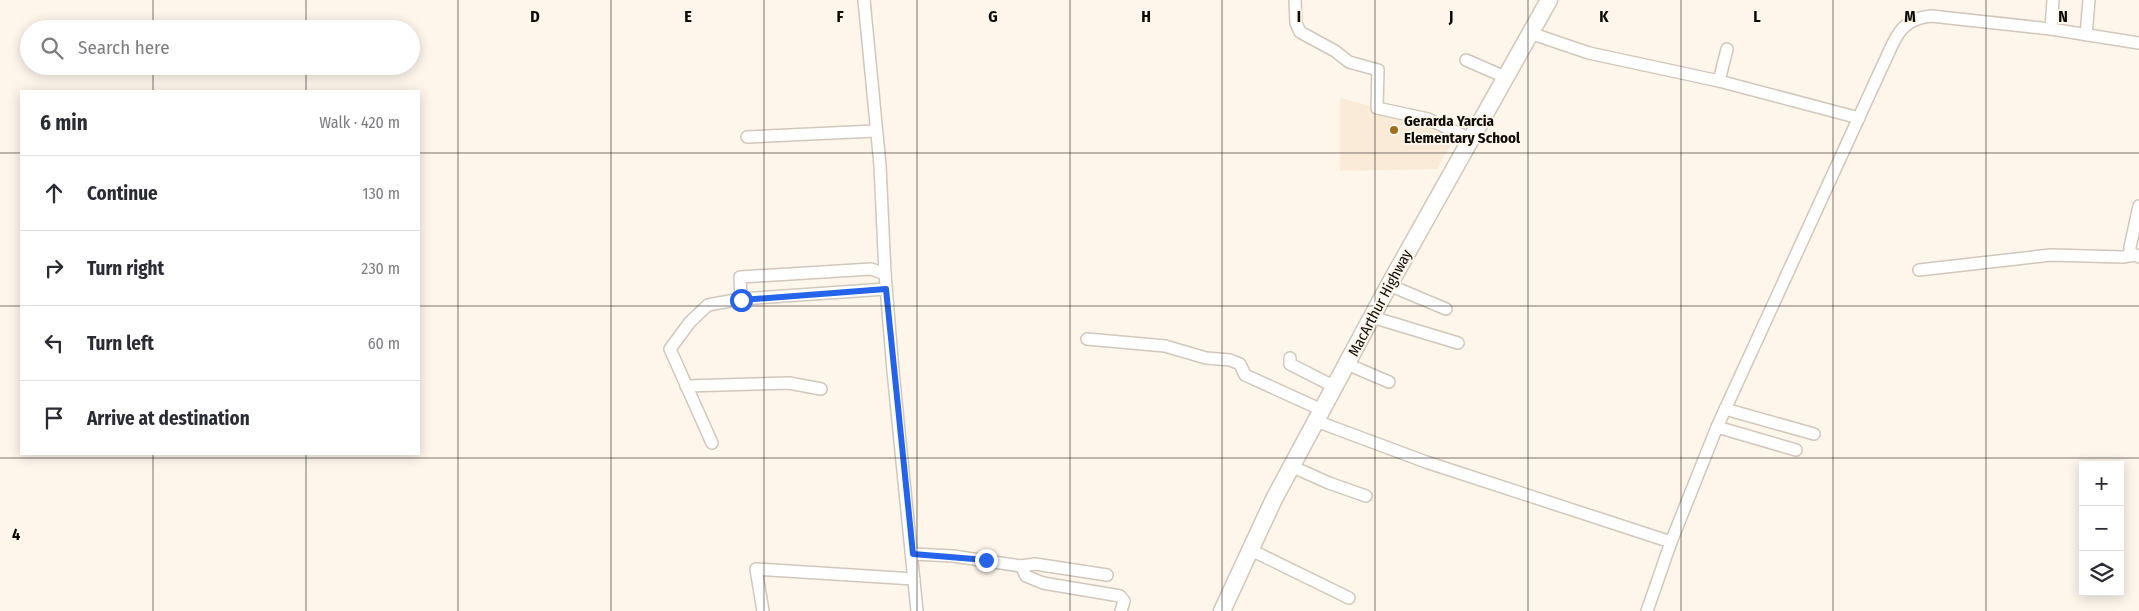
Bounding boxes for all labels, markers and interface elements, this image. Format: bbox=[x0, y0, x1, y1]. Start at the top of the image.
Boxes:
text: D bbox=[530, 7, 540, 26]
text: E bbox=[684, 7, 692, 26]
text: F bbox=[836, 7, 844, 26]
text: G bbox=[988, 7, 998, 26]
text: H bbox=[1141, 7, 1151, 26]
text: I bbox=[1297, 7, 1301, 26]
text: J bbox=[1448, 7, 1453, 26]
text: K bbox=[1599, 7, 1609, 26]
text: L bbox=[1753, 7, 1761, 26]
text: M bbox=[1904, 7, 1916, 26]
text: N bbox=[2058, 7, 2068, 26]
search box bbox=[20, 20, 420, 75]
icon: search bbox=[38, 34, 66, 62]
text: Search here bbox=[78, 36, 170, 59]
text: 6 min bbox=[40, 110, 88, 136]
place label: Gerarda Yarcia Elementary School bbox=[1404, 112, 1521, 147]
text: Walk · 420 m bbox=[319, 113, 400, 132]
marker: Gerarda Yarcia Elementary School bbox=[1388, 124, 1400, 136]
icon: ahead bbox=[40, 179, 68, 207]
text: Continue bbox=[87, 182, 158, 205]
text: 130 m bbox=[362, 184, 400, 203]
street label: MacArthur Highway bbox=[1344, 246, 1416, 359]
icon: right bbox=[40, 254, 68, 282]
text: Turn right bbox=[87, 257, 164, 280]
text: 230 m bbox=[361, 259, 400, 278]
route start bbox=[730, 289, 753, 312]
icon: left bbox=[40, 329, 68, 357]
text: Turn left bbox=[87, 332, 154, 355]
text: 60 m bbox=[368, 334, 400, 353]
icon: arrive bbox=[40, 404, 68, 432]
text: Arrive at destination bbox=[87, 407, 250, 430]
map controls bbox=[2079, 461, 2124, 596]
button: + bbox=[2079, 461, 2124, 506]
button: − bbox=[2079, 506, 2124, 551]
text: 4 bbox=[12, 525, 20, 544]
route end bbox=[975, 549, 998, 572]
button: layers bbox=[2079, 551, 2124, 596]

